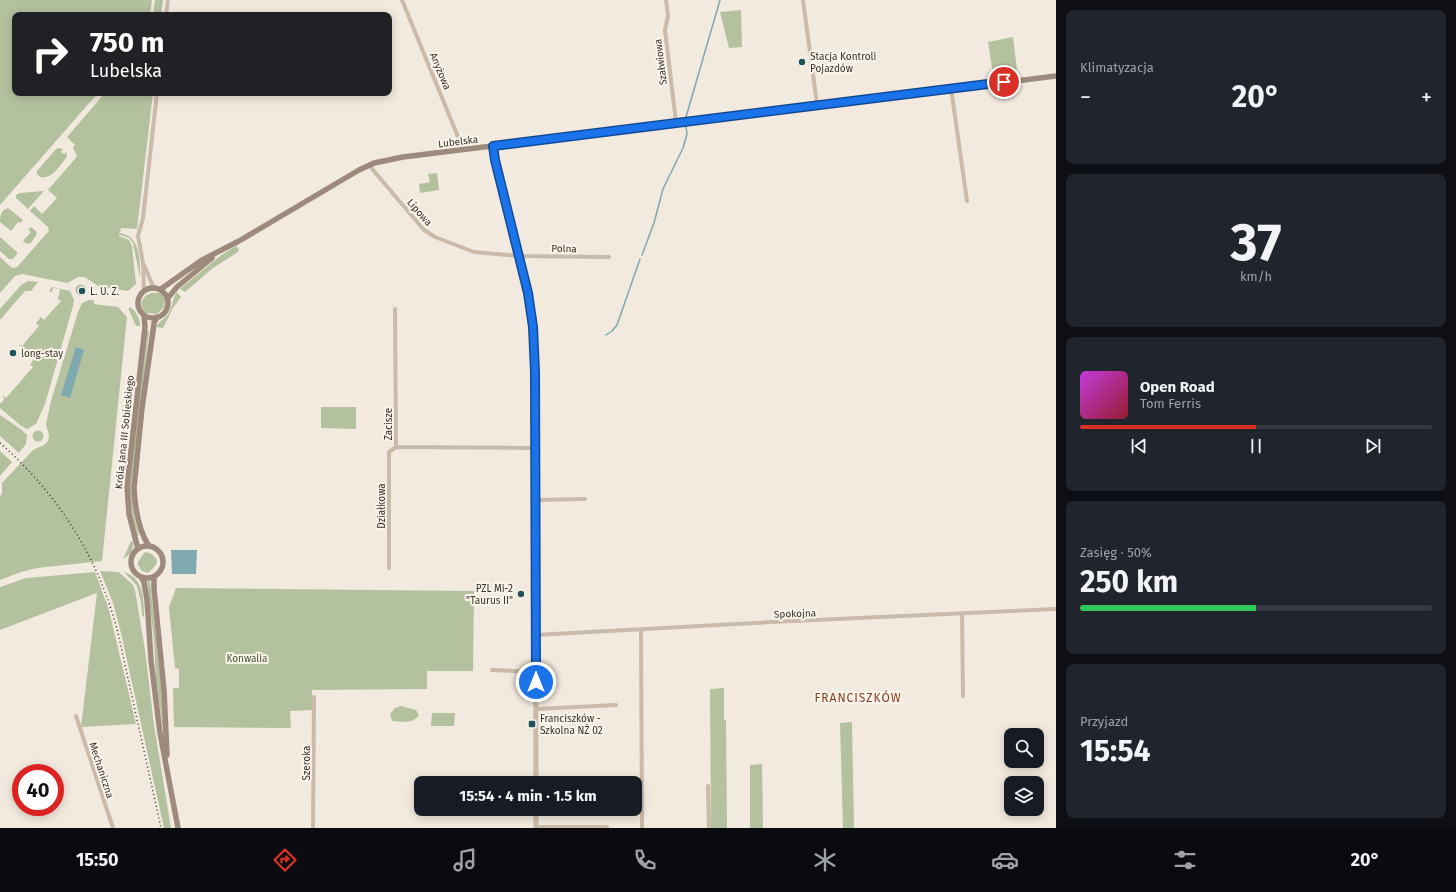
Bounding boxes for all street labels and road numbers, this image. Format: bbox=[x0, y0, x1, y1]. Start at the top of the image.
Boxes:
street label: Szałwiowa bbox=[652, 38, 670, 86]
street label: Anyżowa bbox=[427, 51, 453, 92]
street label: Lubelska bbox=[438, 134, 479, 150]
street label: Lipowa bbox=[404, 197, 434, 229]
street label: Polna bbox=[551, 243, 577, 255]
street label: Króla Jana III Sobieskiego bbox=[113, 374, 137, 490]
street label: Zacisze bbox=[383, 408, 395, 440]
street label: Działkowa bbox=[376, 483, 388, 529]
street label: Spokojna bbox=[774, 607, 816, 621]
street label: Mechaniczna bbox=[86, 741, 116, 800]
street label: Szeroka bbox=[301, 746, 313, 780]

